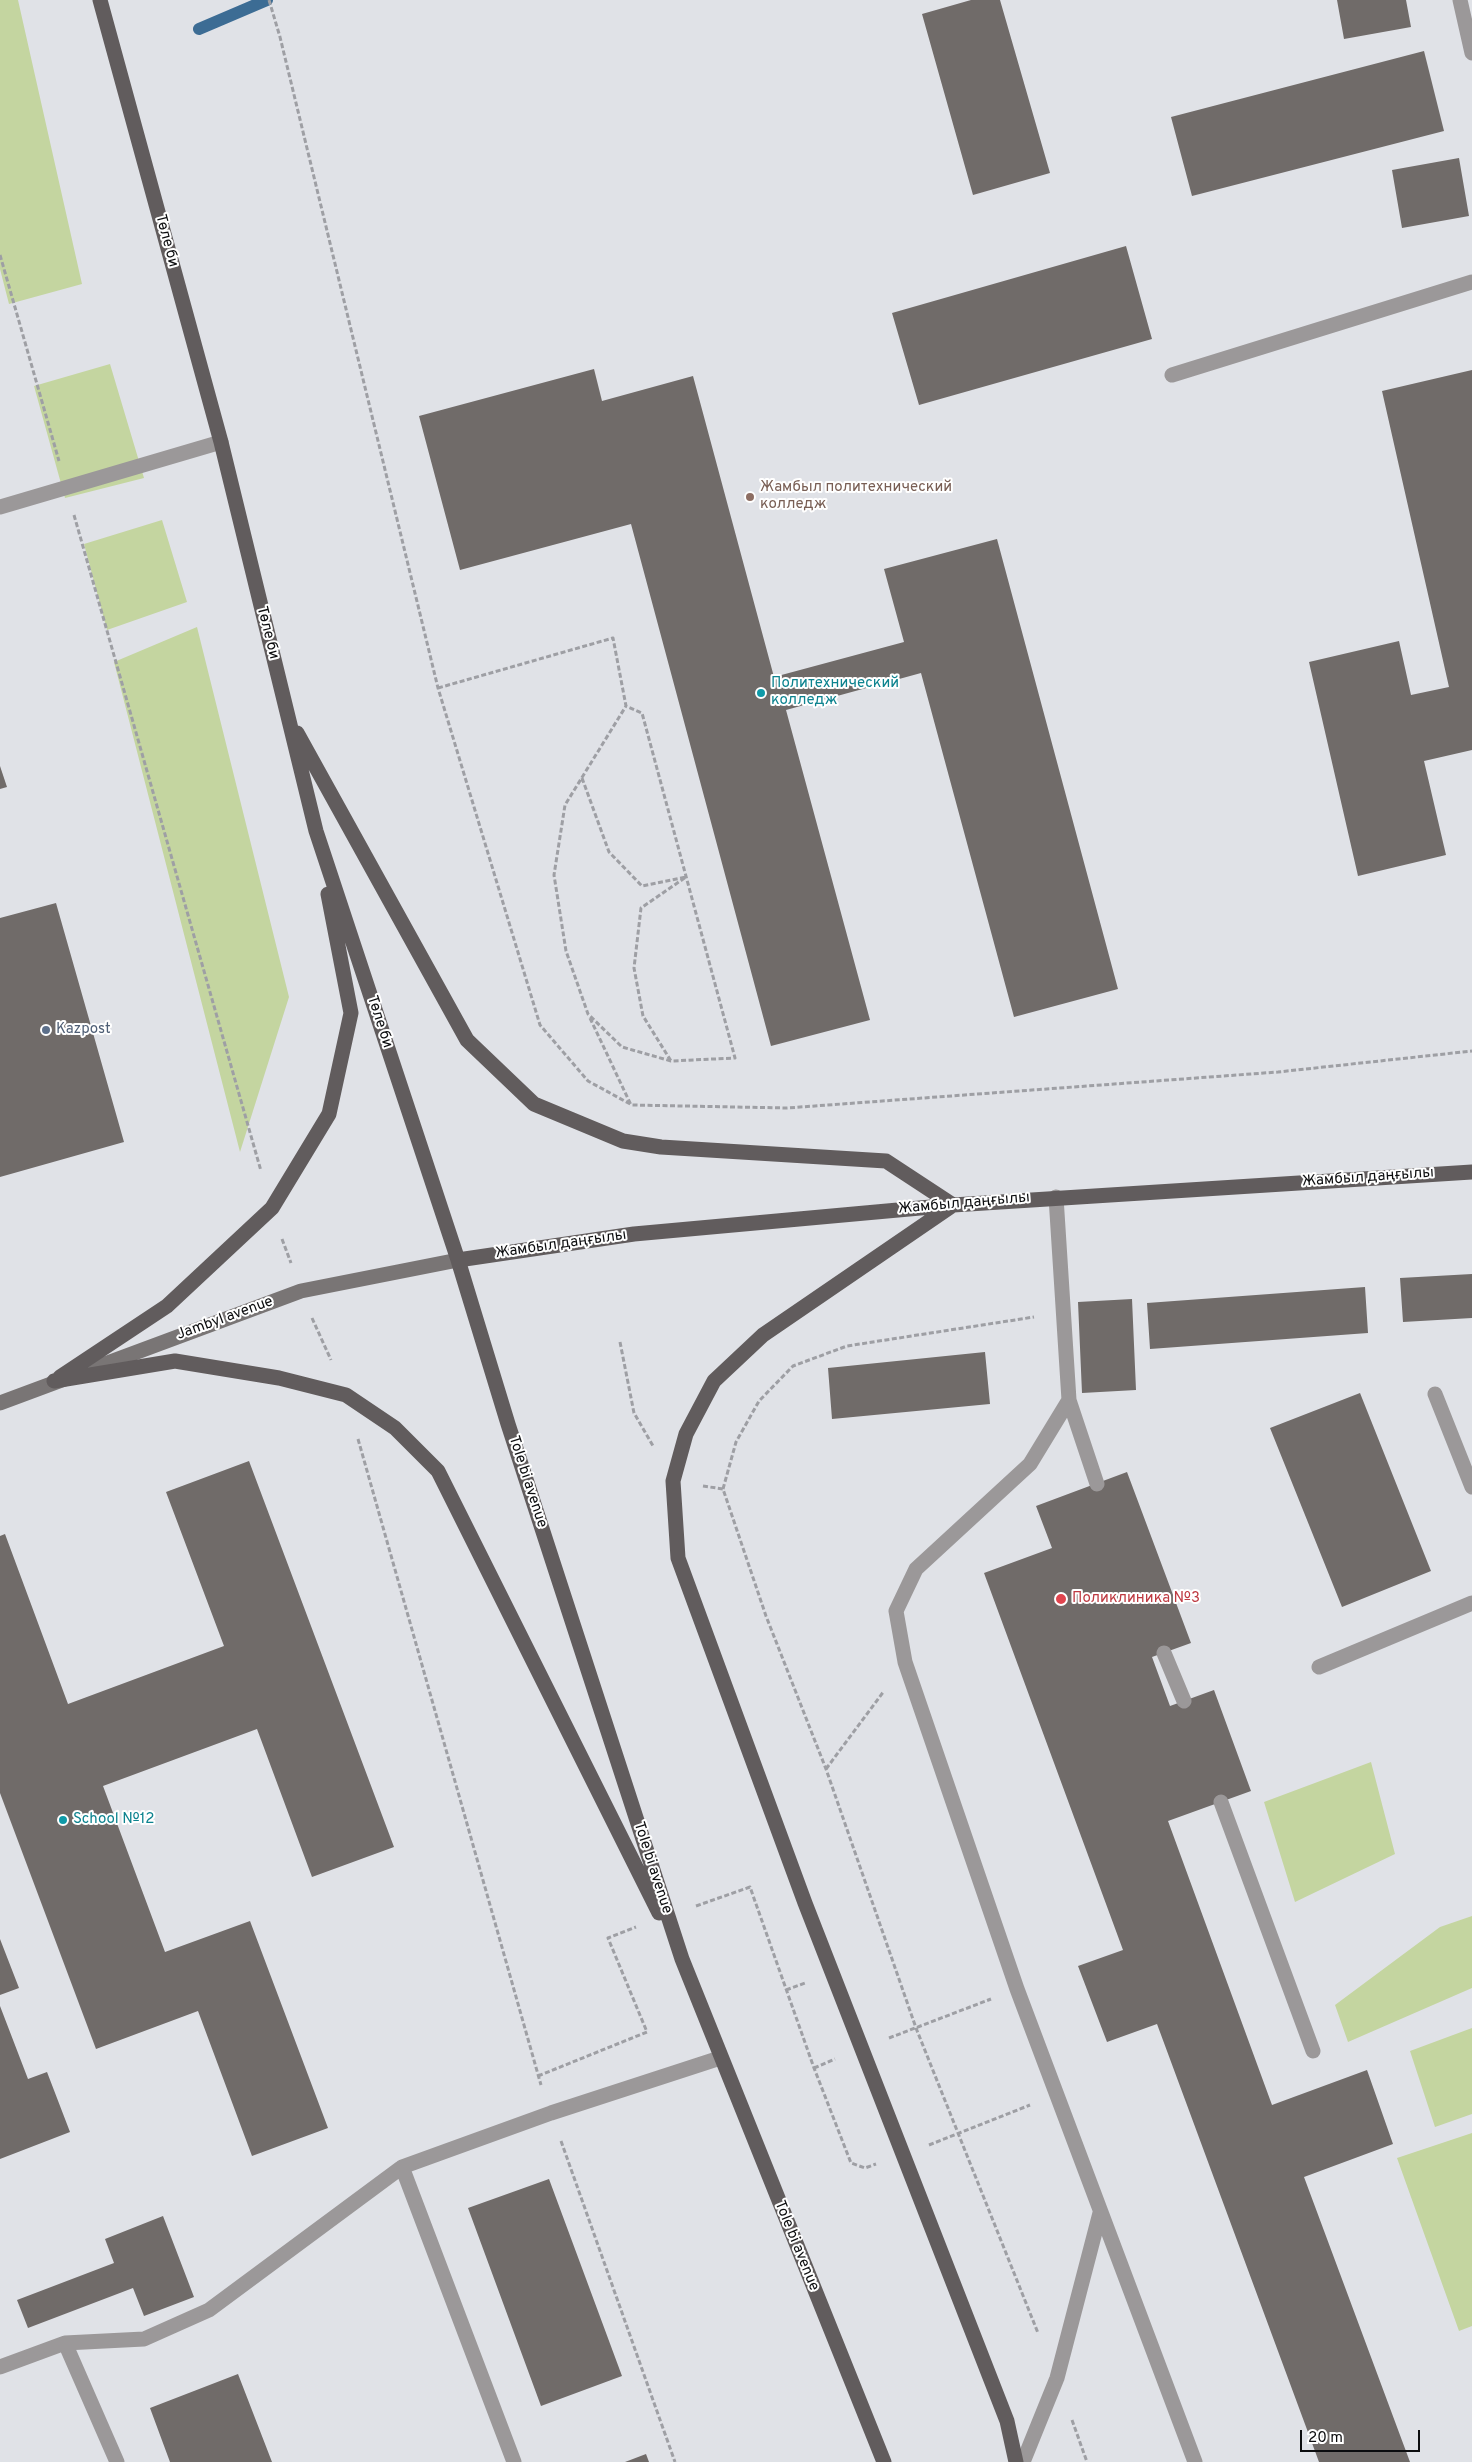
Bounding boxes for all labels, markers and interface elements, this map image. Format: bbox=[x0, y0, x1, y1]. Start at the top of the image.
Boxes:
street label: Төле би bbox=[150, 213, 182, 269]
place label: Жамбыл политехнический колледж bbox=[760, 479, 952, 514]
marker: Жамбыл политехнический колледж bbox=[744, 491, 756, 503]
street label: Төле би bbox=[252, 605, 282, 661]
place label: Политехнический колледж bbox=[771, 675, 899, 710]
marker: Политехнический колледж bbox=[755, 687, 767, 699]
street label: Төле би bbox=[362, 994, 396, 1050]
place label: Kazpost bbox=[56, 1021, 111, 1039]
marker: Kazpost bbox=[40, 1024, 52, 1036]
street label: Жамбыл даңғылы bbox=[1301, 1164, 1435, 1192]
street label: Жамбыл даңғылы bbox=[897, 1189, 1031, 1219]
street label: Жамбыл даңғылы bbox=[494, 1227, 628, 1263]
street label: Jambyl avenue bbox=[174, 1293, 276, 1345]
street label: Tole bi avenue bbox=[504, 1434, 550, 1530]
place label: Поликлиника №3 bbox=[1072, 1590, 1200, 1608]
marker: Поликлиника №3 bbox=[1054, 1592, 1068, 1606]
place label: School №12 bbox=[73, 1811, 155, 1829]
marker: School №12 bbox=[57, 1814, 69, 1826]
street label: Tole bi avenue bbox=[629, 1820, 675, 1916]
street label: Tole bi avenue bbox=[770, 2198, 822, 2294]
scale bar bbox=[1302, 2420, 1422, 2452]
text: 20 m bbox=[1308, 2429, 1343, 2448]

